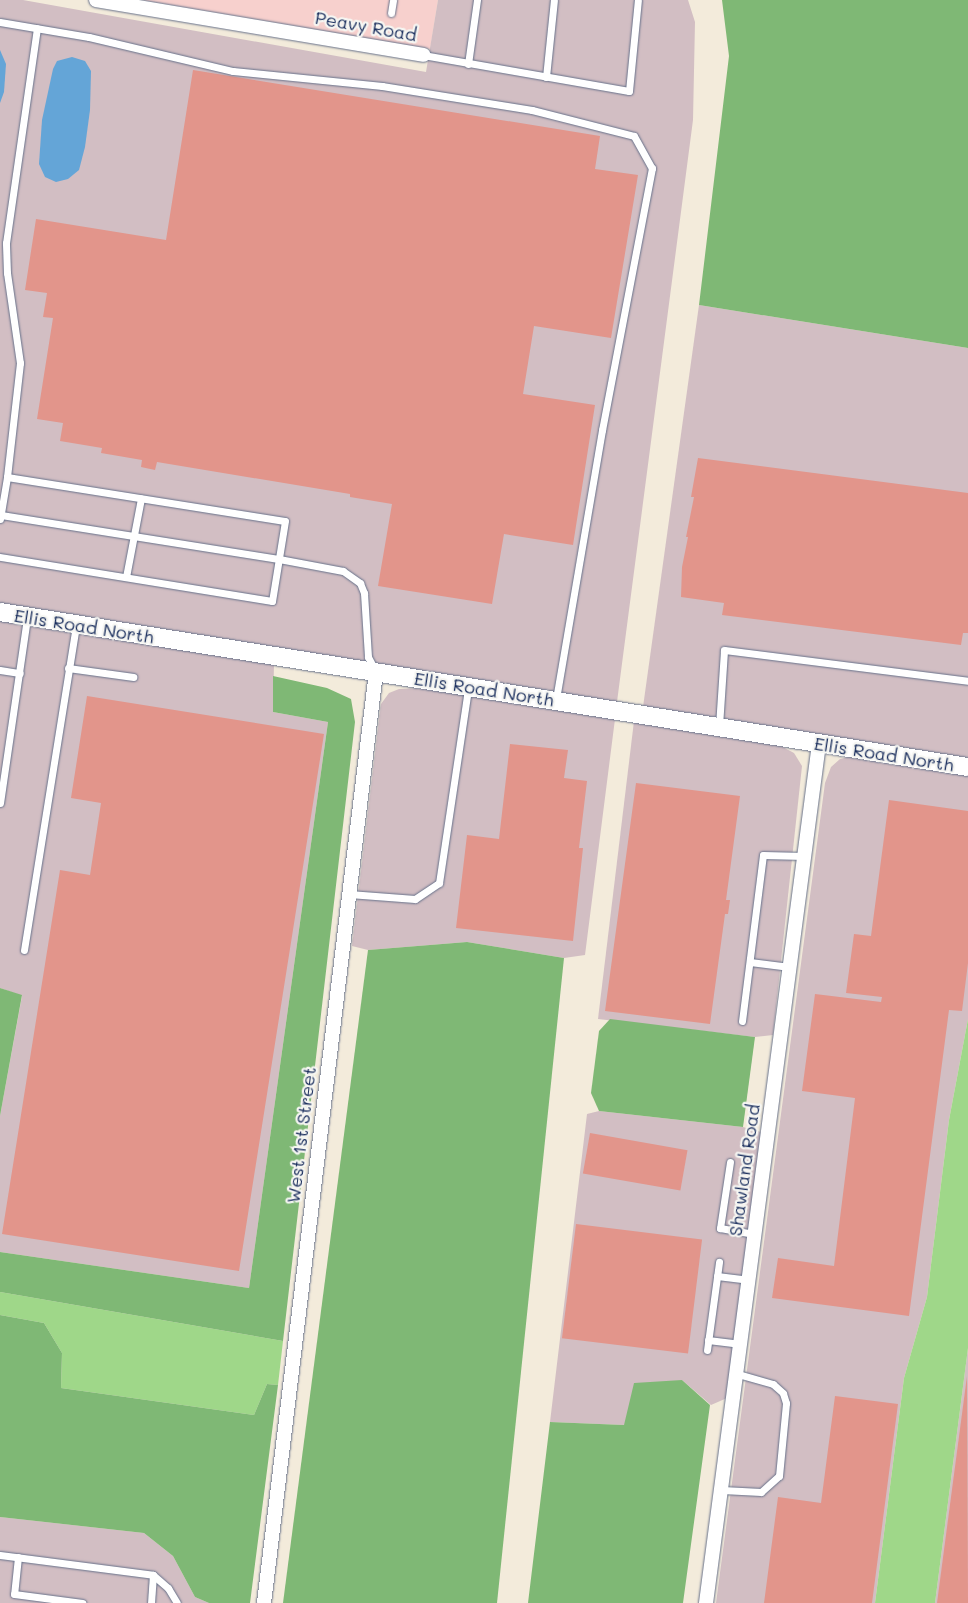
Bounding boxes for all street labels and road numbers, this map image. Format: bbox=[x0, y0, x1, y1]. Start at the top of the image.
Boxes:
street label: Peavy Road bbox=[313, 6, 419, 46]
street label: Ellis Road North bbox=[13, 604, 155, 648]
street label: Ellis Road North bbox=[413, 667, 555, 711]
street label: Ellis Road North bbox=[813, 732, 955, 776]
street label: West 1st Street bbox=[282, 1066, 320, 1204]
street label: Shawland Road bbox=[724, 1103, 764, 1237]

